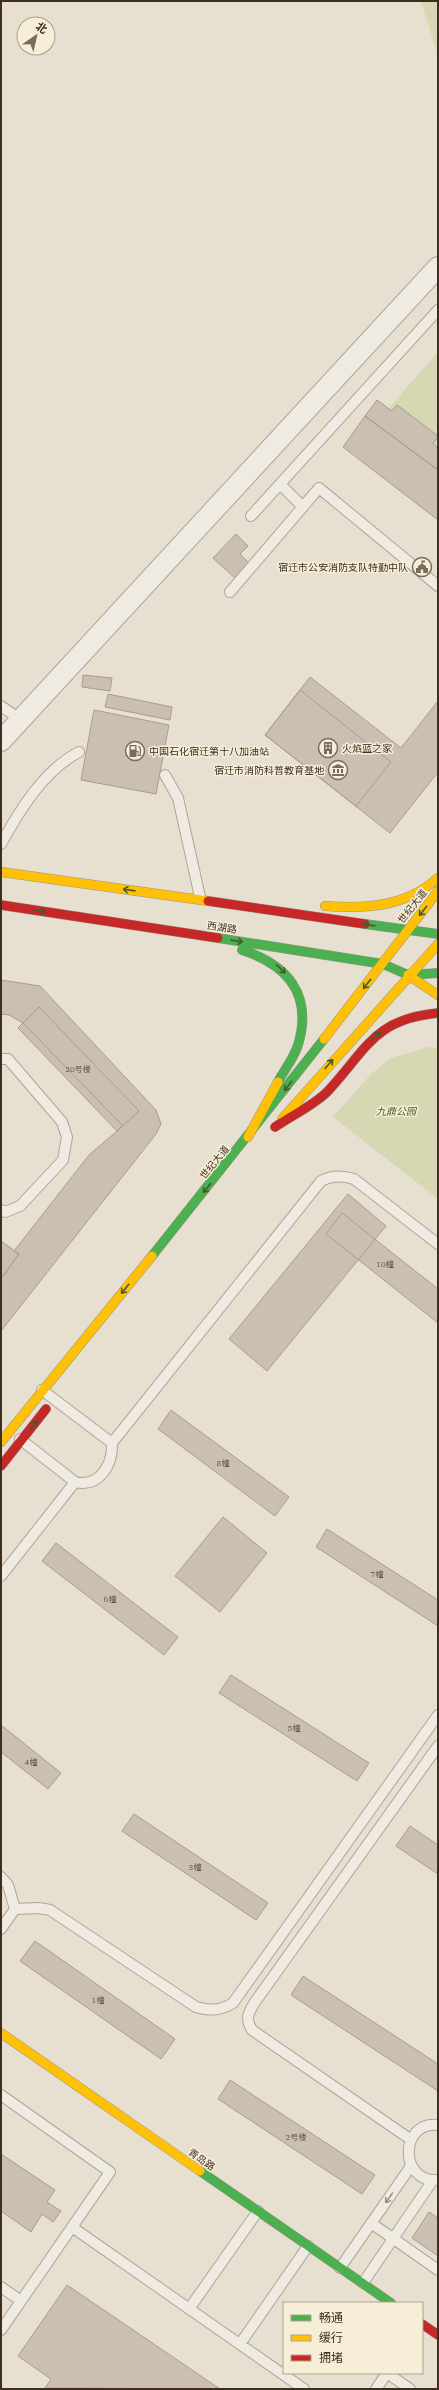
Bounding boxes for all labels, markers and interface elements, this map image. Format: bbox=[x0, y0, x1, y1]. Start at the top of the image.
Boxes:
north arrow bbox=[16, 16, 56, 56]
text: 北 bbox=[33, 19, 50, 37]
public building icon: 宿迁市公安消防支队特勤中队 bbox=[411, 556, 433, 578]
place label: 宿迁市公安消防支队特勤中队 bbox=[278, 561, 408, 574]
building icon: 火焰蓝之家 bbox=[317, 737, 339, 759]
fuel station icon: 中国石化宿迁第十八加油站 bbox=[124, 740, 146, 762]
place label: 火焰蓝之家 bbox=[342, 742, 393, 755]
place label: 中国石化宿迁第十八加油站 bbox=[149, 745, 269, 758]
museum icon: 宿迁市消防科普教育基地 bbox=[327, 759, 349, 781]
place label: 宿迁市消防科普教育基地 bbox=[214, 764, 325, 777]
one-way arrow bbox=[123, 886, 136, 894]
street label: 世纪大道 bbox=[395, 887, 430, 926]
one-way arrow bbox=[418, 905, 427, 916]
one-way arrow bbox=[33, 907, 46, 915]
street label: 西湖路 bbox=[206, 919, 238, 936]
one-way arrow bbox=[363, 921, 376, 929]
one-way arrow bbox=[230, 937, 243, 945]
one-way arrow bbox=[276, 964, 286, 974]
one-way arrow bbox=[363, 978, 371, 989]
one-way arrow bbox=[371, 1031, 381, 1040]
one-way arrow bbox=[325, 1059, 334, 1070]
house number: 20号楼 bbox=[65, 1064, 91, 1074]
one-way arrow bbox=[283, 1081, 292, 1092]
park label: 九鼎公园 bbox=[376, 1105, 418, 1118]
street label: 世纪大道 bbox=[197, 1143, 232, 1182]
one-way arrow bbox=[202, 1183, 211, 1194]
house number: 10幢 bbox=[376, 1259, 394, 1269]
one-way arrow bbox=[120, 1284, 129, 1294]
one-way arrow bbox=[30, 1419, 38, 1430]
house number: 8幢 bbox=[217, 1458, 229, 1468]
house number: 7幢 bbox=[371, 1569, 383, 1579]
house number: 6幢 bbox=[104, 1594, 116, 1604]
house number: 5幢 bbox=[288, 1723, 300, 1733]
house number: 4幢 bbox=[25, 1757, 37, 1767]
house number: 3幢 bbox=[189, 1862, 201, 1872]
house number: 1幢 bbox=[92, 1995, 104, 2005]
house number: 2号楼 bbox=[286, 2132, 306, 2142]
street label: 青岛路 bbox=[186, 2145, 218, 2173]
one-way arrow bbox=[385, 2192, 393, 2203]
legend bbox=[283, 2302, 423, 2374]
text: 畅通 bbox=[319, 2310, 343, 2325]
text: 缓行 bbox=[319, 2330, 343, 2345]
text: 拥堵 bbox=[319, 2350, 343, 2365]

